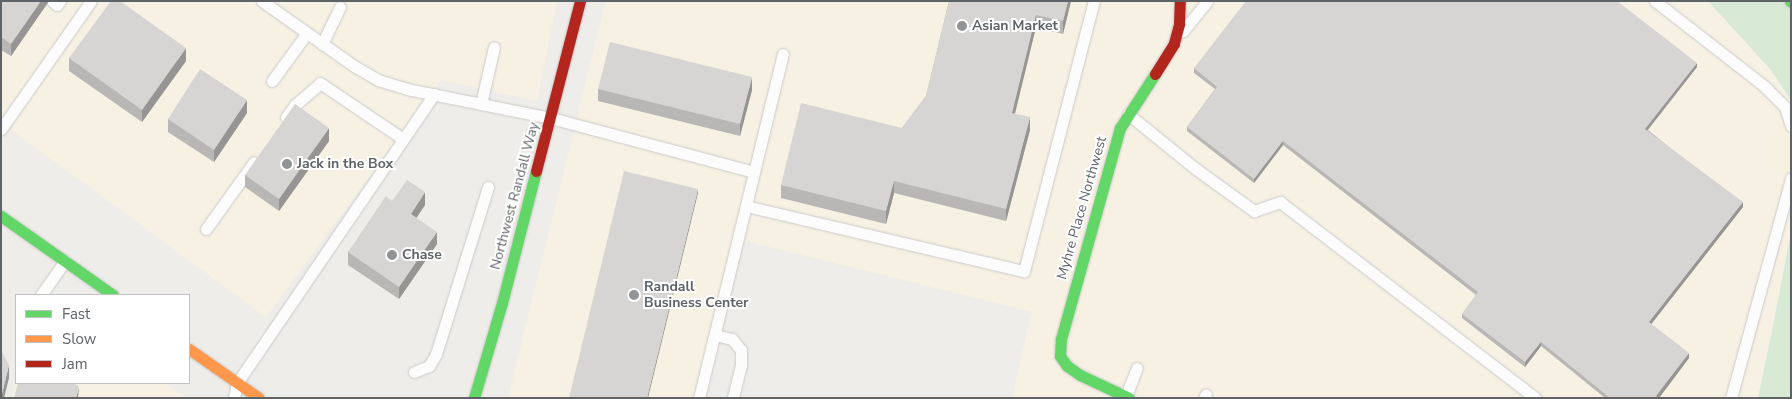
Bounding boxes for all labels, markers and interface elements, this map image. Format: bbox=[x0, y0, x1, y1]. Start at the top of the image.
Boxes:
place label: Asian Market bbox=[972, 18, 1058, 34]
marker: Asian Market bbox=[956, 20, 968, 32]
street label: Northwest Randall Way bbox=[487, 120, 543, 272]
street label: Myhre Place Northwest bbox=[1054, 135, 1110, 281]
place label: Jack in the Box bbox=[297, 156, 393, 172]
marker: Jack in the Box bbox=[281, 158, 293, 170]
place label: Chase bbox=[402, 247, 442, 263]
marker: Chase bbox=[386, 249, 398, 261]
place label: Randall Business Center bbox=[644, 279, 749, 312]
marker: Randall Business Center bbox=[628, 289, 640, 301]
legend bbox=[15, 294, 190, 384]
text: Fast bbox=[62, 304, 90, 324]
text: Slow bbox=[62, 329, 96, 349]
text: Jam bbox=[62, 354, 88, 374]

